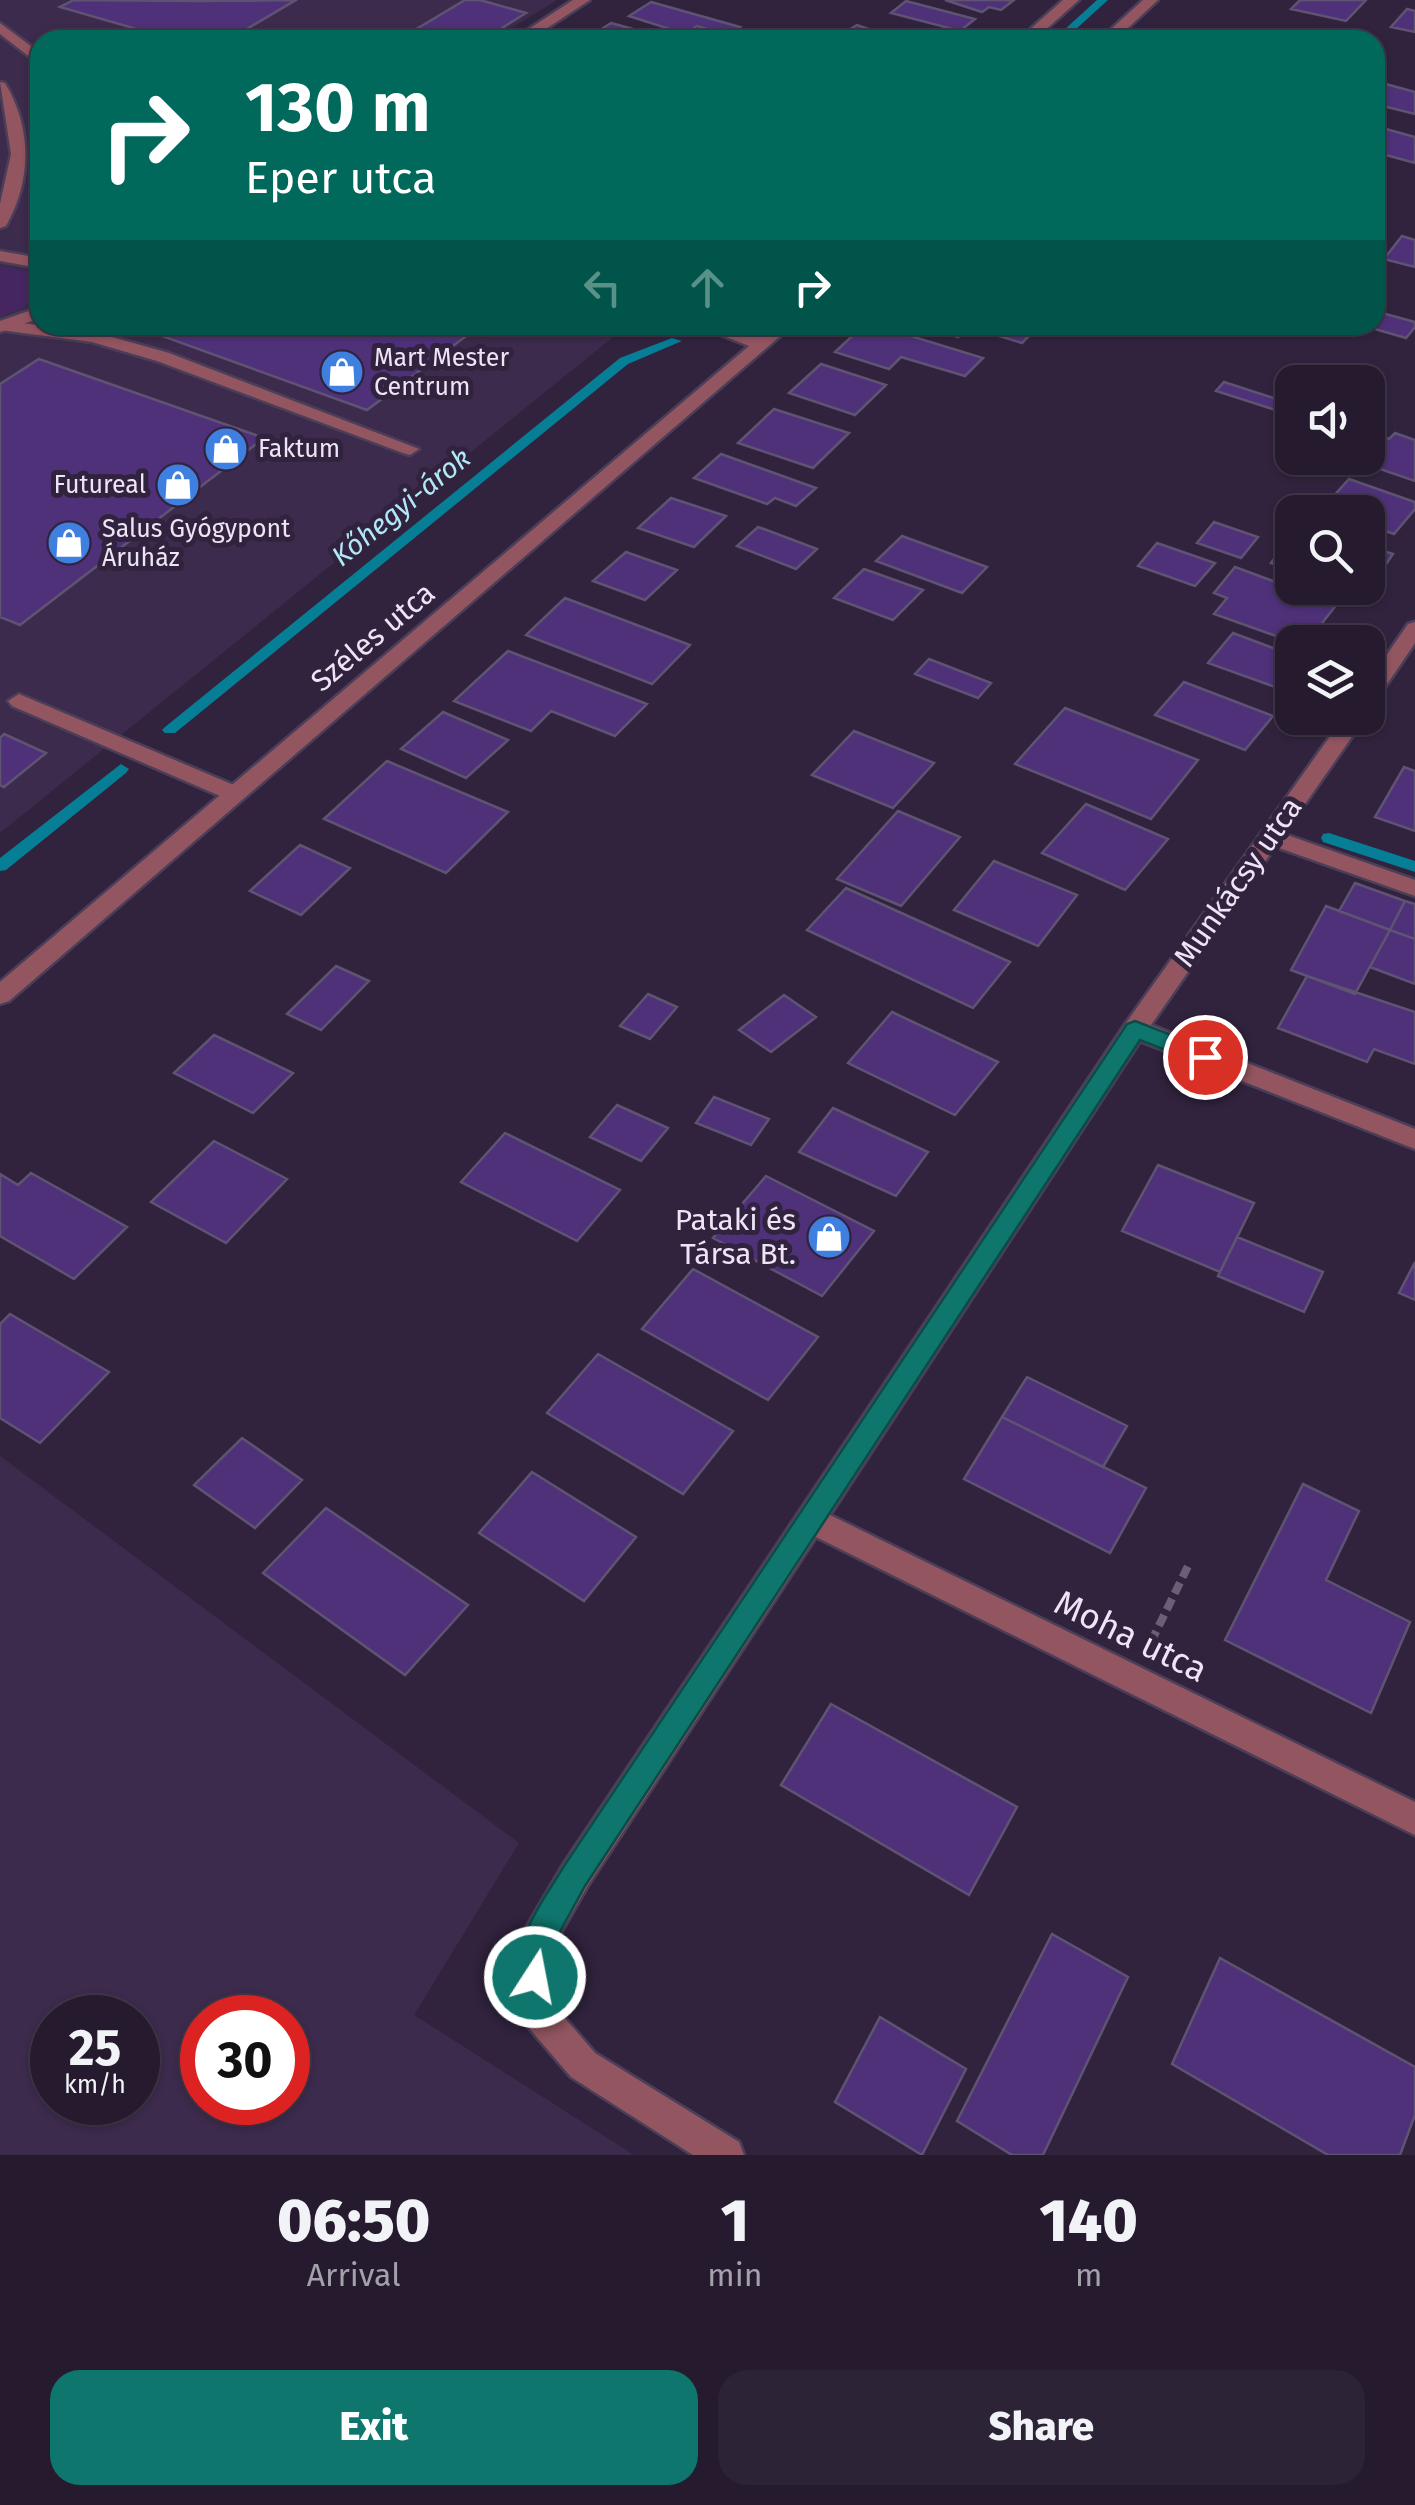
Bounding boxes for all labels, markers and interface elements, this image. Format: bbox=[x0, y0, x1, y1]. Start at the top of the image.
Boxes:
text: 130 m bbox=[245, 66, 431, 150]
icon: right bbox=[80, 70, 210, 200]
text: Eper utca bbox=[245, 151, 436, 205]
icon: left bbox=[575, 260, 630, 315]
icon: ahead bbox=[680, 260, 735, 315]
icon: right bbox=[785, 260, 840, 315]
place label: Mart Mester Centrum bbox=[374, 343, 509, 402]
shop icon: Mart Mester Centrum bbox=[319, 349, 365, 395]
map controls bbox=[1275, 365, 1385, 735]
button: sound bbox=[1275, 365, 1385, 475]
shop icon: Faktum bbox=[203, 426, 249, 472]
place label: Faktum bbox=[258, 434, 340, 464]
water label: Kőhegyi-árok bbox=[325, 441, 477, 573]
shop icon: Futureal bbox=[155, 462, 201, 508]
place label: Futureal bbox=[54, 470, 146, 500]
button: search bbox=[1275, 495, 1385, 605]
place label: Salus Gyógypont Áruház bbox=[102, 514, 291, 573]
shop icon: Salus Gyógypont Áruház bbox=[46, 520, 92, 566]
street label: Széles utca bbox=[304, 575, 442, 699]
button: layers bbox=[1275, 625, 1385, 735]
street label: Munkácsy utca bbox=[1166, 790, 1310, 974]
pin bbox=[1163, 1015, 1248, 1100]
icon: arrive bbox=[1178, 1030, 1233, 1085]
place label: Pataki és Társa Bt. bbox=[675, 1202, 796, 1272]
shop icon: Pataki és Társa Bt. bbox=[806, 1214, 852, 1260]
street label: Moha utca bbox=[1048, 1581, 1214, 1691]
position arrow bbox=[483, 1925, 587, 2029]
speed limit sign: 30 bbox=[180, 1995, 310, 2125]
text: 25 bbox=[69, 2018, 121, 2078]
text: km/h bbox=[64, 2070, 126, 2100]
text: 06:50 bbox=[277, 2185, 430, 2257]
text: 1 bbox=[721, 2185, 749, 2257]
text: 140 bbox=[1039, 2185, 1138, 2257]
text: Arrival bbox=[307, 2256, 401, 2294]
text: min bbox=[707, 2256, 763, 2294]
text: m bbox=[1075, 2256, 1102, 2294]
button: Exit bbox=[50, 2370, 698, 2485]
button: Share bbox=[718, 2370, 1365, 2485]

